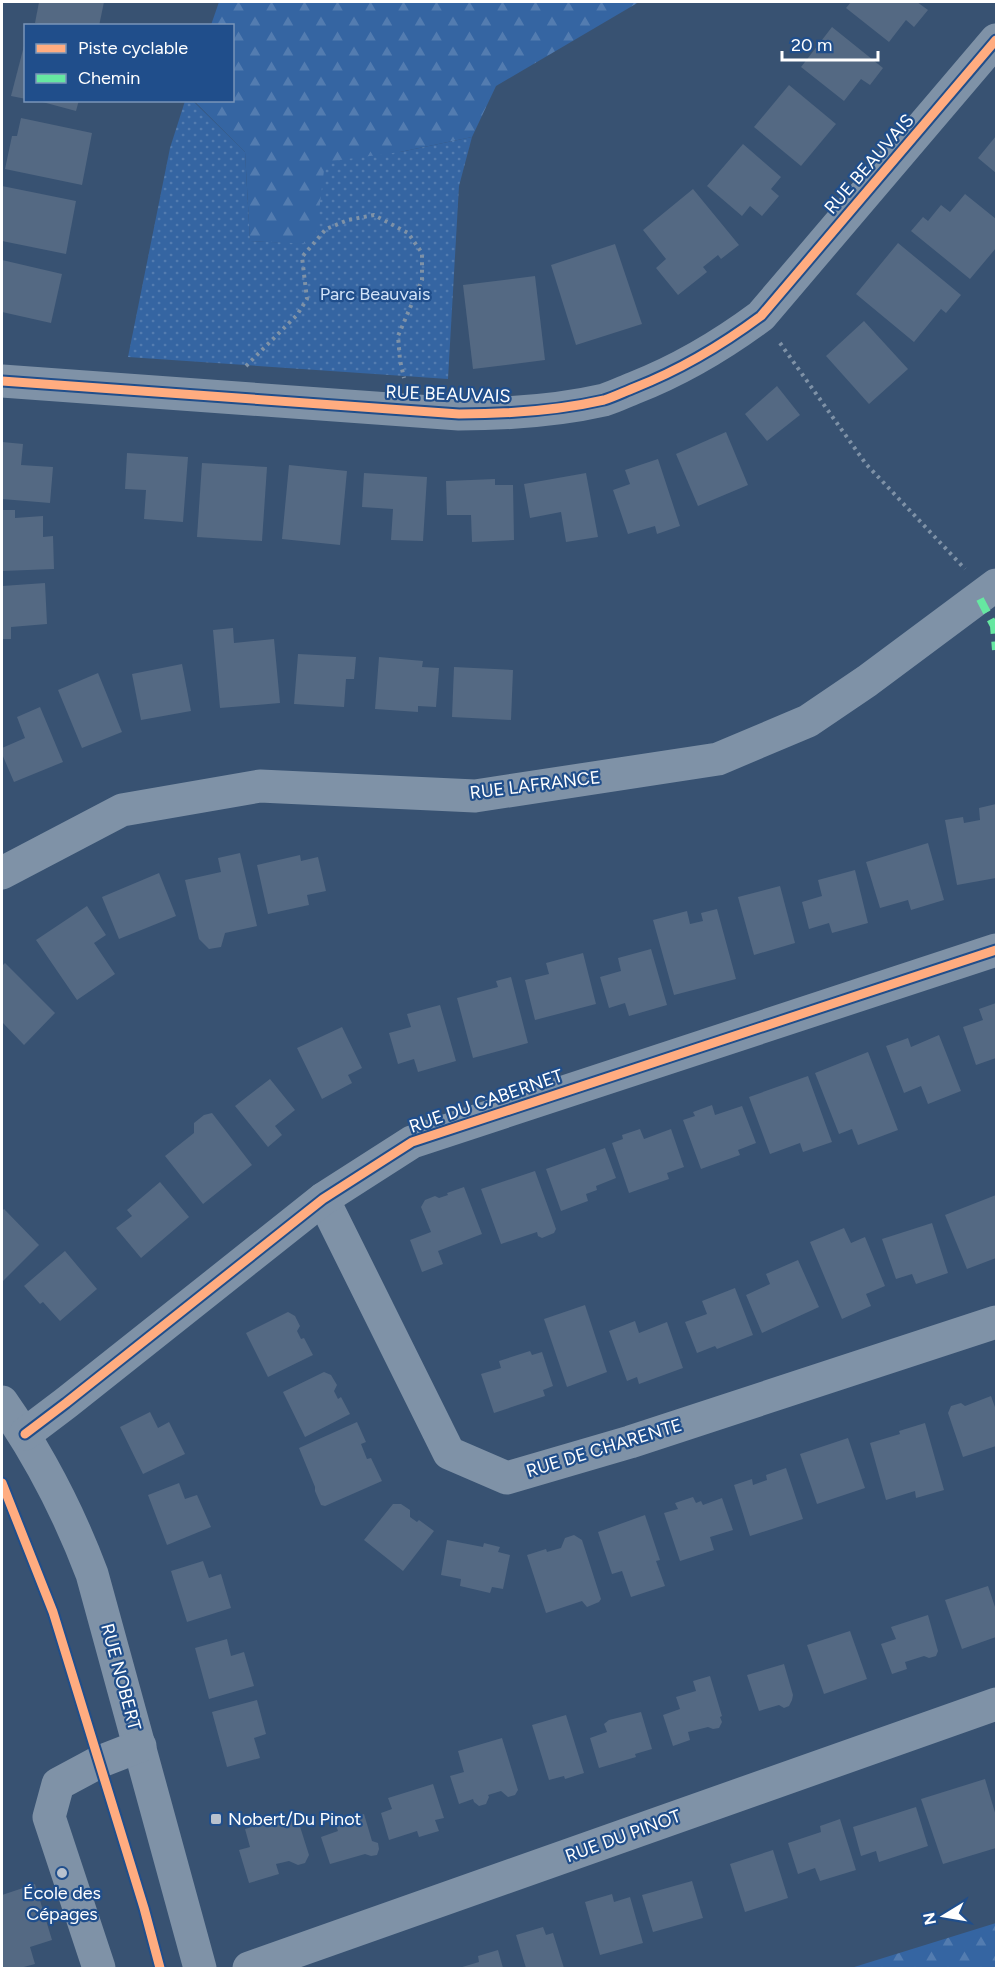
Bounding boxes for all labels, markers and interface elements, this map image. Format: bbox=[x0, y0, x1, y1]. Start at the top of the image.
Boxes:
legend bbox=[24, 24, 234, 102]
scale bar bbox=[782, 24, 878, 62]
text: 20 m bbox=[791, 34, 832, 56]
text: Piste cyclable bbox=[78, 37, 188, 59]
text: Chemin bbox=[78, 67, 140, 89]
street label: RUE BEAUVAIS bbox=[820, 109, 918, 219]
park label: Parc Beauvais bbox=[320, 283, 430, 305]
street label: RUE BEAUVAIS bbox=[385, 381, 511, 407]
street label: RUE LAFRANCE bbox=[468, 766, 602, 804]
street label: RUE DU CABERNET bbox=[406, 1064, 566, 1138]
street label: RUE DE CHARENTE bbox=[523, 1414, 685, 1482]
street label: RUE NOBERT bbox=[96, 1621, 146, 1733]
street label: RUE DU PINOT bbox=[562, 1805, 684, 1867]
place label: Nobert/Du Pinot bbox=[228, 1808, 362, 1830]
marker: Nobert/Du Pinot bbox=[209, 1812, 223, 1826]
marker: École des Cépages bbox=[55, 1866, 69, 1880]
place label: École des Cépages bbox=[23, 1882, 101, 1925]
north arrow bbox=[914, 1886, 974, 1946]
text: N bbox=[919, 1911, 940, 1927]

